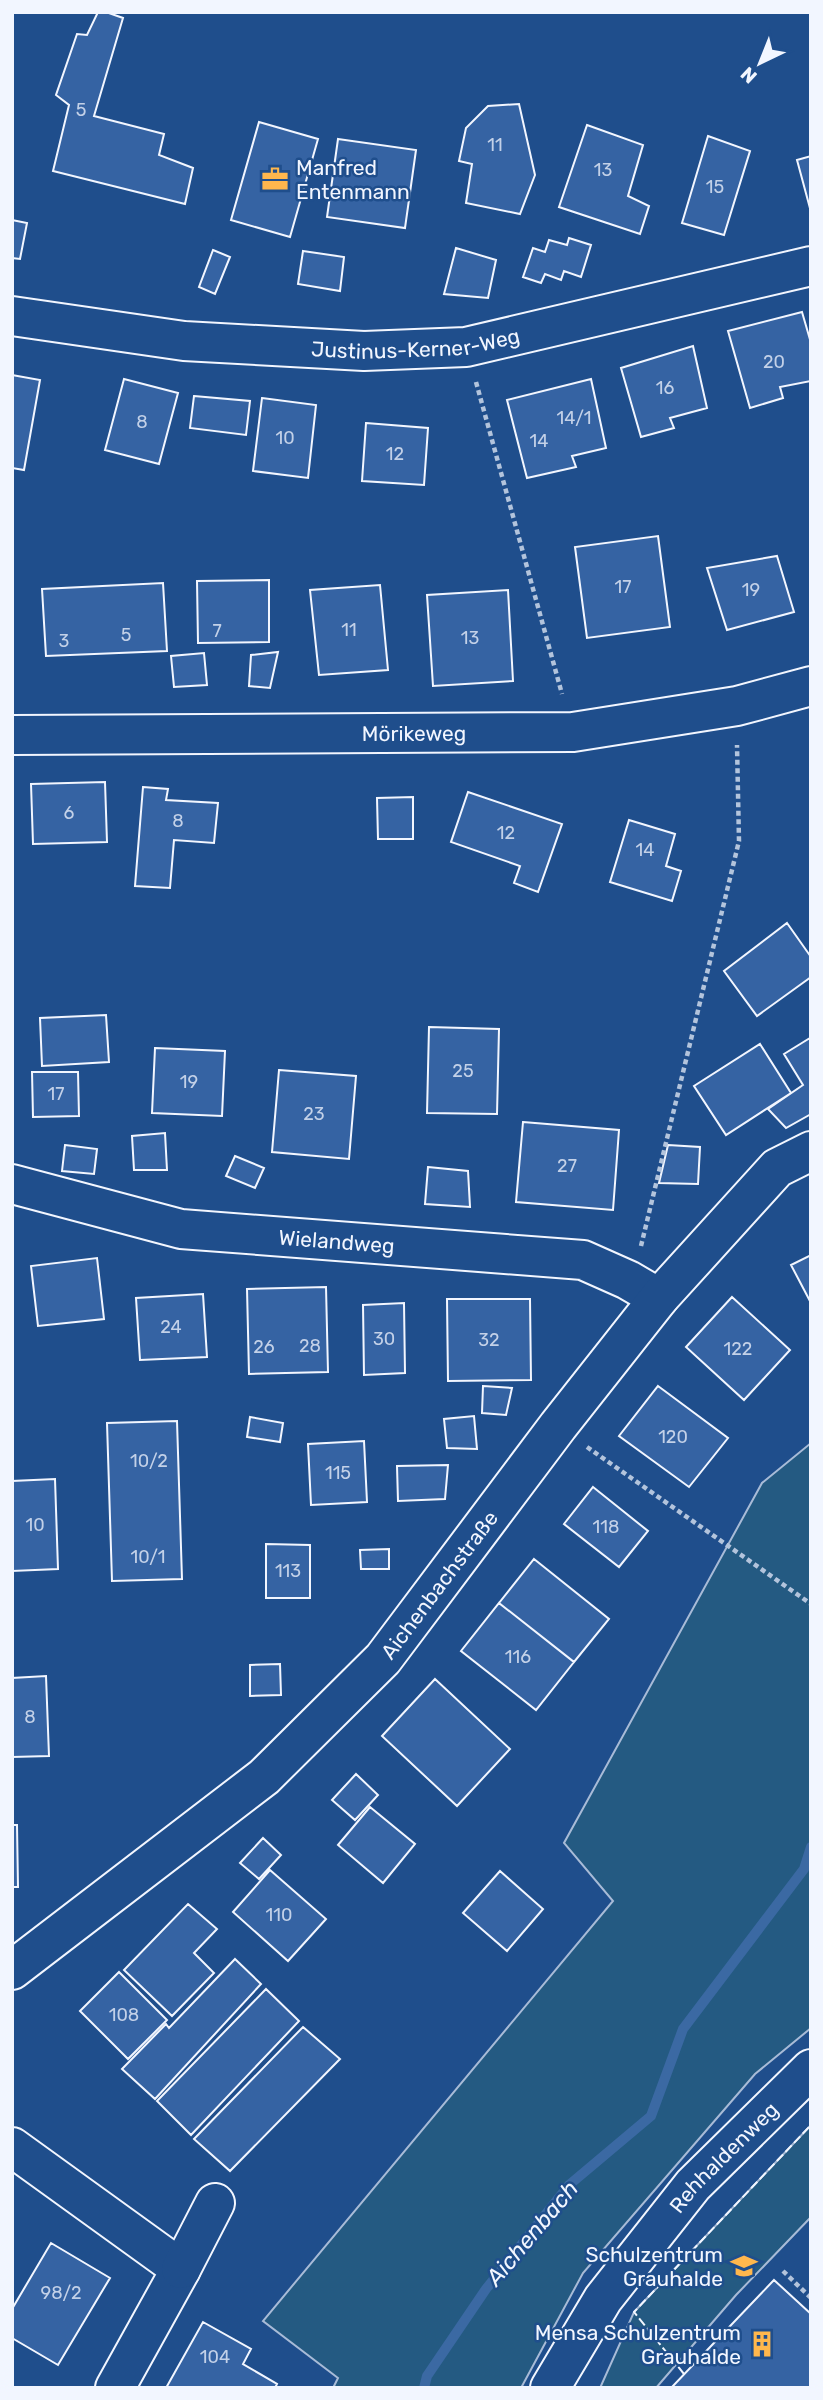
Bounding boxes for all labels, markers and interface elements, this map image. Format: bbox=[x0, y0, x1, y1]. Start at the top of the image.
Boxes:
north arrow bbox=[725, 28, 795, 98]
text: N bbox=[736, 62, 762, 88]
house number: 5 bbox=[76, 99, 86, 121]
house number: 11 bbox=[487, 134, 503, 156]
place label: Manfred Entenmann bbox=[296, 155, 410, 204]
house number: 13 bbox=[594, 159, 612, 181]
office icon: Manfred Entenmann bbox=[260, 164, 290, 194]
house number: 15 bbox=[706, 176, 724, 198]
street label: Justinus-Kerner-Weg bbox=[310, 322, 522, 364]
house number: 20 bbox=[763, 351, 785, 373]
house number: 16 bbox=[656, 377, 674, 399]
house number: 14/1 bbox=[556, 407, 592, 429]
house number: 8 bbox=[136, 411, 148, 433]
house number: 10 bbox=[275, 427, 295, 449]
house number: 14 bbox=[530, 430, 548, 452]
house number: 12 bbox=[386, 443, 404, 465]
house number: 17 bbox=[615, 576, 631, 598]
house number: 19 bbox=[742, 579, 760, 601]
house number: 11 bbox=[341, 619, 357, 641]
house number: 7 bbox=[212, 620, 222, 642]
house number: 5 bbox=[121, 624, 131, 646]
house number: 13 bbox=[461, 627, 479, 649]
house number: 3 bbox=[59, 630, 69, 652]
street label: Mörikeweg bbox=[362, 720, 466, 746]
house number: 6 bbox=[64, 802, 75, 824]
house number: 8 bbox=[172, 810, 184, 832]
house number: 12 bbox=[497, 822, 515, 844]
house number: 14 bbox=[636, 839, 654, 861]
house number: 25 bbox=[452, 1060, 474, 1082]
house number: 19 bbox=[180, 1071, 198, 1093]
house number: 17 bbox=[48, 1083, 64, 1105]
house number: 23 bbox=[303, 1103, 325, 1125]
house number: 27 bbox=[557, 1155, 577, 1177]
street label: Wielandweg bbox=[278, 1224, 396, 1258]
house number: 24 bbox=[160, 1316, 182, 1338]
house number: 30 bbox=[373, 1328, 395, 1350]
house number: 32 bbox=[478, 1329, 500, 1351]
house number: 28 bbox=[299, 1335, 321, 1357]
house number: 26 bbox=[253, 1336, 275, 1358]
house number: 122 bbox=[724, 1338, 752, 1360]
house number: 120 bbox=[658, 1426, 688, 1448]
house number: 10/2 bbox=[130, 1450, 168, 1472]
house number: 115 bbox=[325, 1462, 351, 1484]
street label: Aichenbachstraße bbox=[375, 1506, 503, 1664]
house number: 10 bbox=[25, 1514, 45, 1536]
house number: 118 bbox=[593, 1516, 619, 1538]
house number: 10/1 bbox=[130, 1546, 166, 1568]
house number: 113 bbox=[275, 1560, 301, 1582]
house number: 116 bbox=[505, 1646, 531, 1668]
house number: 8 bbox=[24, 1706, 36, 1728]
house number: 110 bbox=[266, 1904, 292, 1926]
house number: 108 bbox=[109, 2004, 139, 2026]
street label: Rehhaldenweg bbox=[664, 2096, 783, 2218]
water label: Aichenbach bbox=[479, 2175, 584, 2292]
place label: Schulzentrum Grauhalde bbox=[585, 2242, 723, 2291]
school or university icon: Schulzentrum Grauhalde bbox=[729, 2251, 759, 2281]
house number: 98/2 bbox=[40, 2282, 82, 2304]
place label: Mensa Schulzentrum Grauhalde bbox=[535, 2320, 741, 2369]
building icon: Mensa Schulzentrum Grauhalde bbox=[747, 2329, 777, 2359]
house number: 104 bbox=[200, 2346, 230, 2368]

